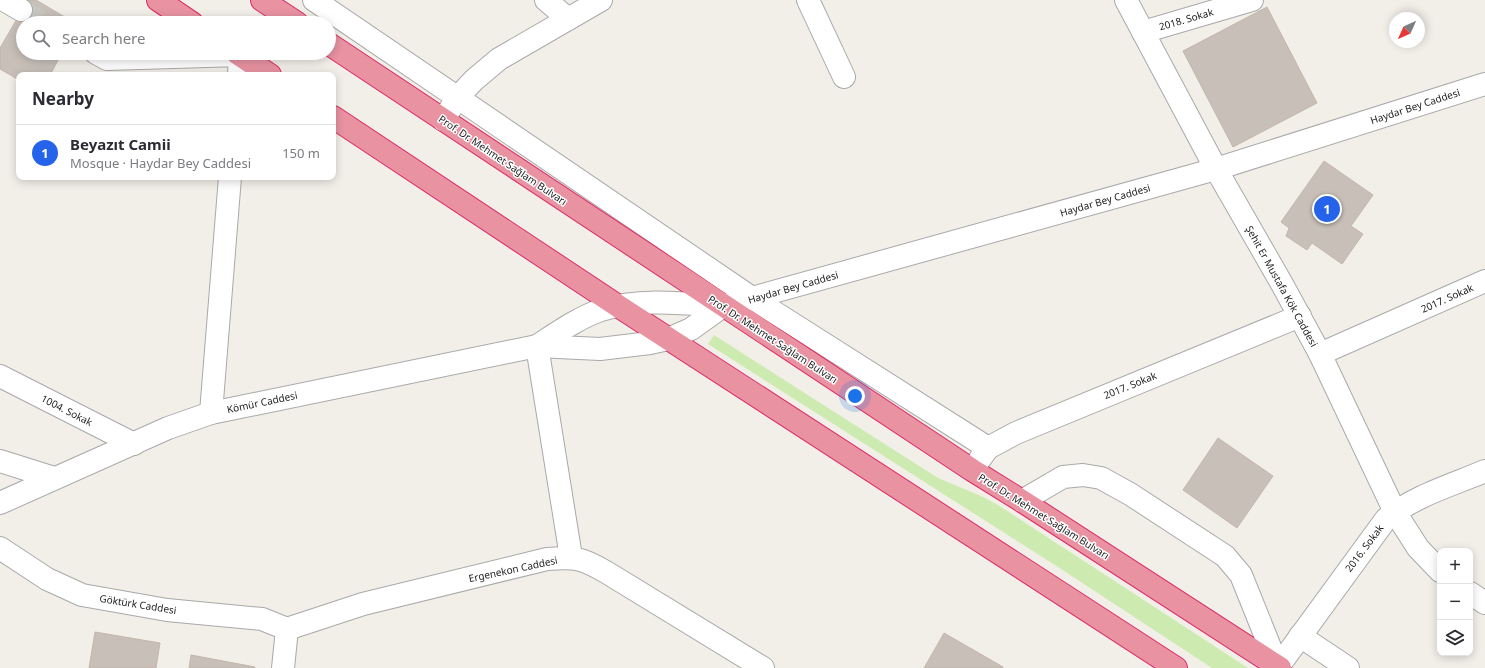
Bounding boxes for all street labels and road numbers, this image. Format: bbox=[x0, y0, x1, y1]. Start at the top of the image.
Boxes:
street label: 2018. Sokak bbox=[1157, 4, 1215, 33]
street label: Haydar Bey Caddesi bbox=[1368, 85, 1462, 127]
street label: Prof. Dr. Mehmet Sağlam Bulvarı bbox=[436, 112, 570, 208]
street label: Haydar Bey Caddesi bbox=[1058, 180, 1152, 220]
street label: Şehit Er Mustafa Kök Caddesi bbox=[1243, 223, 1321, 349]
street label: Haydar Bey Caddesi bbox=[746, 267, 840, 307]
street label: 2017. Sokak bbox=[1419, 280, 1476, 316]
street label: Prof. Dr. Mehmet Sağlam Bulvarı bbox=[706, 292, 840, 386]
street label: 2017. Sokak bbox=[1101, 368, 1159, 402]
street label: Kömür Caddesi bbox=[225, 388, 299, 416]
street label: 1004. Sokak bbox=[39, 391, 96, 429]
street label: Prof. Dr. Mehmet Sağlam Bulvarı bbox=[976, 470, 1112, 562]
street label: 2016. Sokak bbox=[1342, 521, 1387, 575]
street label: Ergenekon Caddesi bbox=[467, 553, 559, 585]
street label: Göktürk Caddesi bbox=[98, 591, 178, 617]

